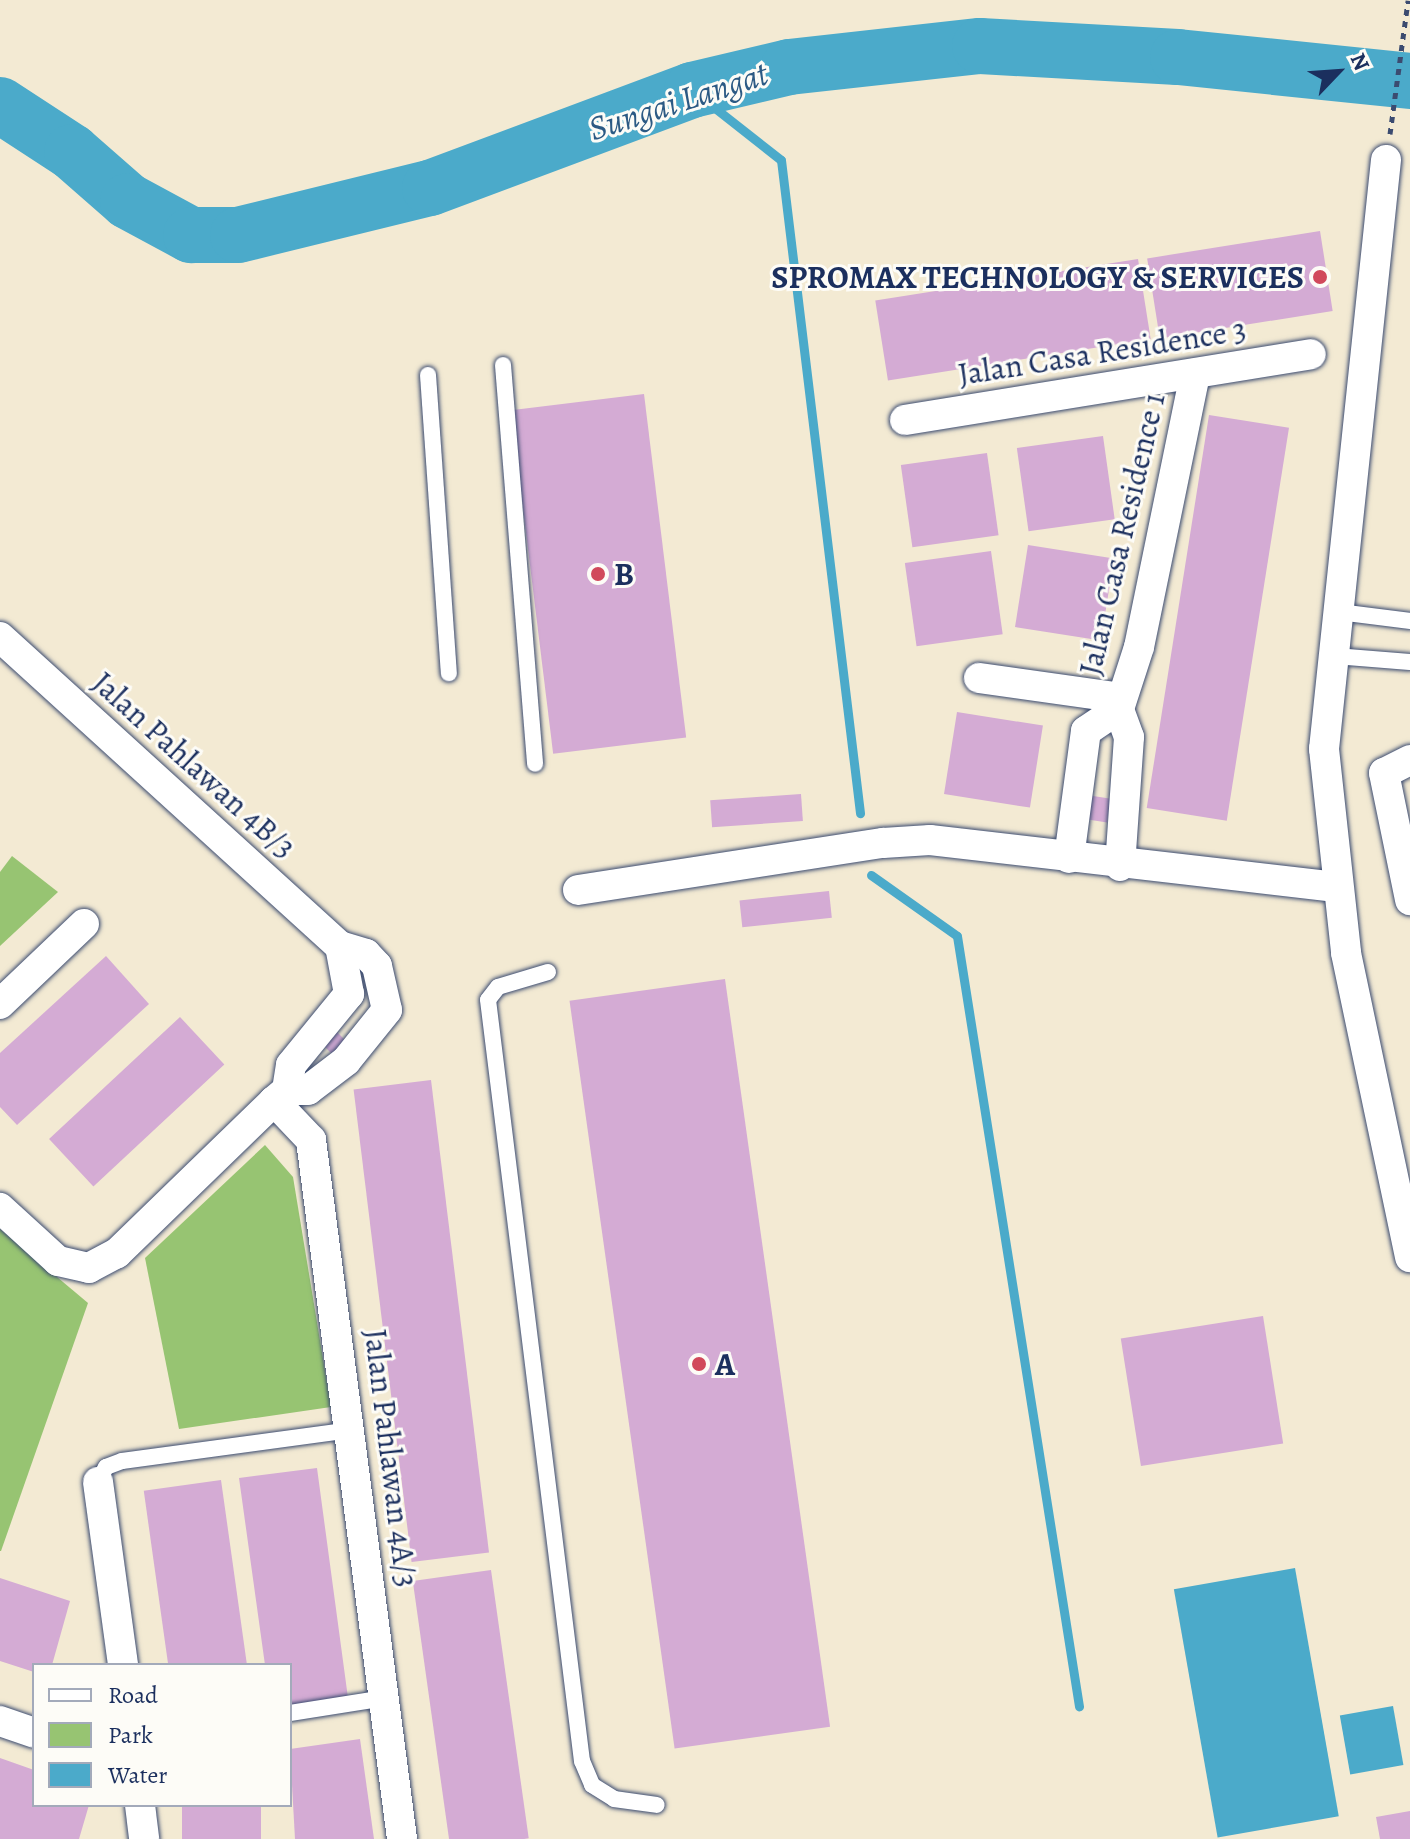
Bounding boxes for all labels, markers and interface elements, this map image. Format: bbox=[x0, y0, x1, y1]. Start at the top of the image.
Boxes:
north arrow bbox=[1298, 32, 1378, 112]
text: N bbox=[1343, 48, 1377, 75]
water label: Sungai Langat bbox=[583, 53, 773, 149]
place label: SPROMAX TECHNOLOGY & SERVICES bbox=[771, 258, 1304, 296]
marker: SPROMAX TECHNOLOGY & SERVICES bbox=[1311, 268, 1329, 286]
street label: Jalan Casa Residence 3 bbox=[955, 310, 1249, 394]
street label: Jalan Casa Residence 1 bbox=[1071, 389, 1173, 679]
place label: B bbox=[614, 555, 634, 593]
marker: B bbox=[589, 565, 607, 583]
street label: Jalan Pahlawan 4B/3 bbox=[84, 664, 304, 866]
street label: Jalan Pahlawan 4A/3 bbox=[356, 1327, 426, 1589]
place label: A bbox=[715, 1345, 735, 1383]
marker: A bbox=[690, 1355, 708, 1373]
legend bbox=[32, 1663, 292, 1807]
text: Road bbox=[108, 1679, 158, 1711]
text: Park bbox=[108, 1719, 153, 1751]
text: Water bbox=[108, 1759, 168, 1791]

